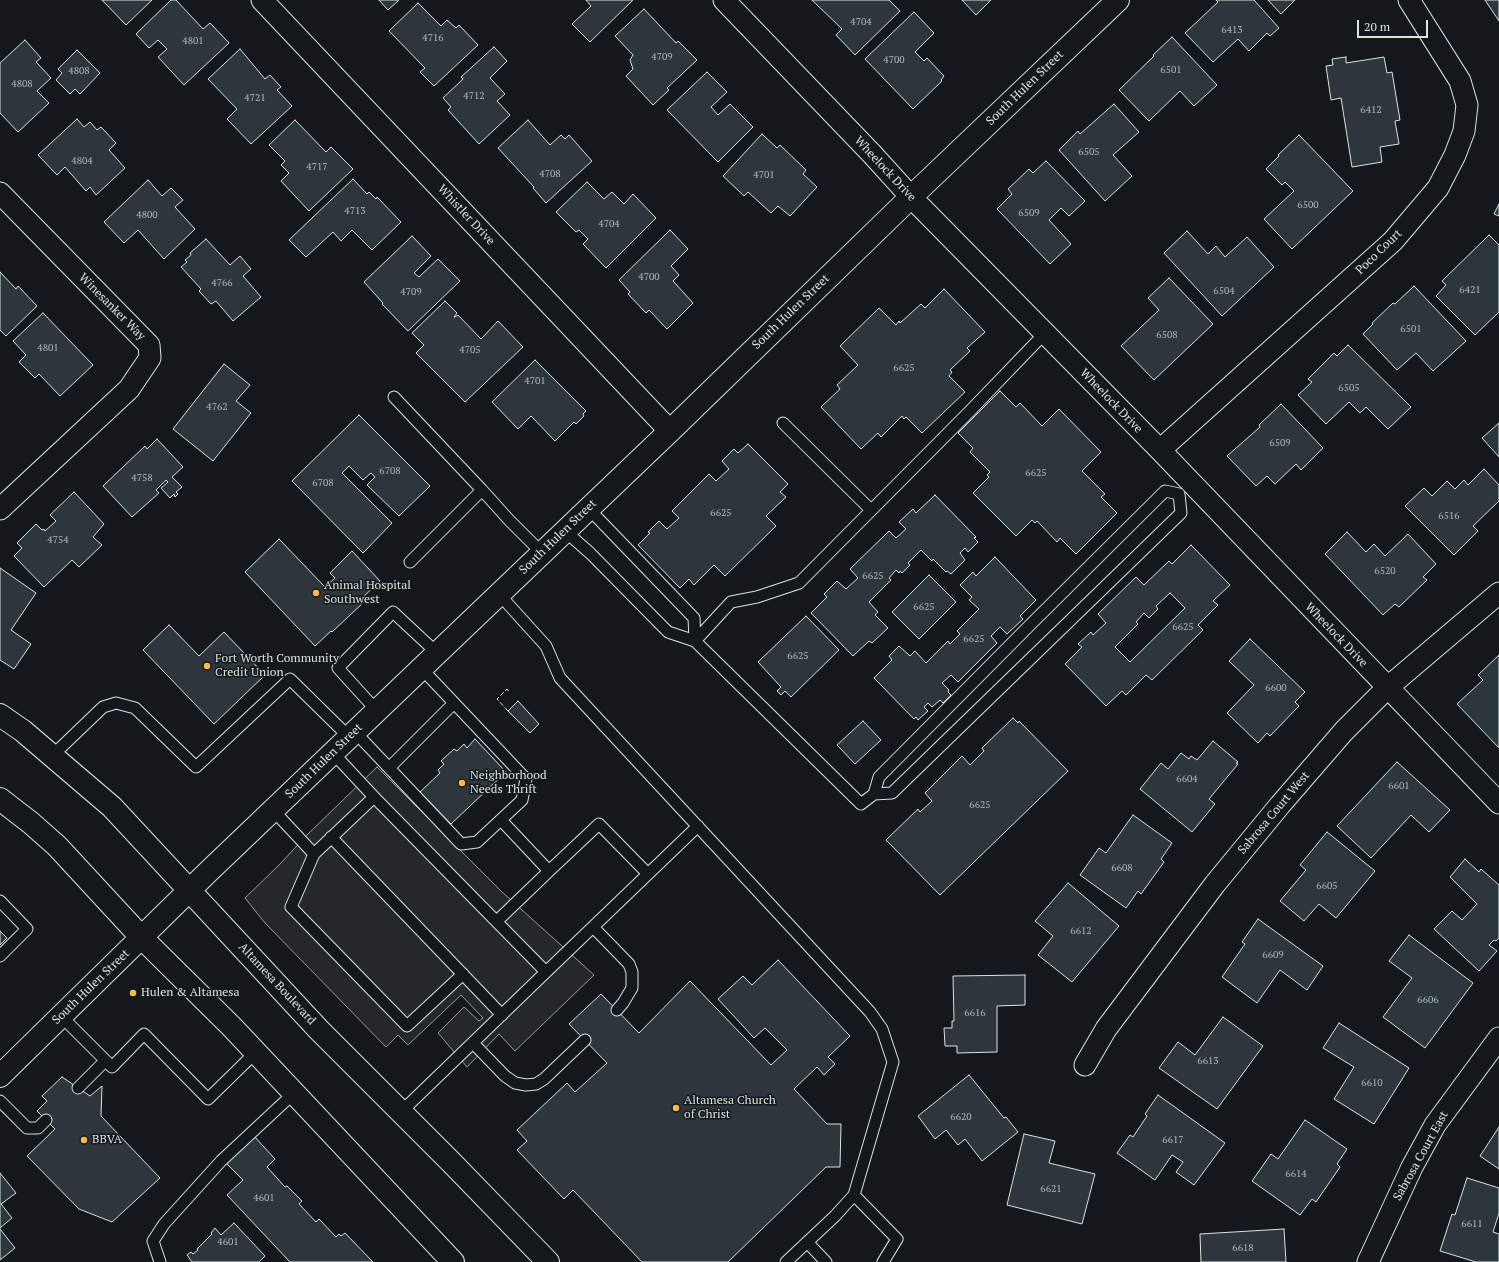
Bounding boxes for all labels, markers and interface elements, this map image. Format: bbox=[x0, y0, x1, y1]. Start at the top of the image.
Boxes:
scale bar bbox=[1359, 12, 1430, 38]
house number: 4704 bbox=[850, 16, 872, 28]
text: 20 m bbox=[1364, 19, 1390, 34]
house number: 6413 bbox=[1221, 24, 1243, 36]
house number: 4716 bbox=[422, 32, 444, 44]
house number: 4801 bbox=[182, 35, 204, 47]
street label: South Hulen Street bbox=[983, 47, 1067, 129]
house number: 4709 bbox=[651, 51, 673, 63]
house number: 4700 bbox=[883, 54, 905, 66]
house number: 6501 bbox=[1160, 64, 1182, 76]
house number: 4808 bbox=[68, 65, 90, 77]
house number: 4808 bbox=[11, 78, 33, 90]
house number: 4712 bbox=[463, 90, 485, 102]
house number: 4721 bbox=[244, 92, 266, 104]
house number: 6412 bbox=[1360, 104, 1382, 116]
street label: Wheelock Drive bbox=[851, 133, 919, 205]
house number: 6505 bbox=[1078, 146, 1100, 158]
house number: 4804 bbox=[71, 155, 93, 167]
house number: 4717 bbox=[306, 161, 328, 173]
house number: 4708 bbox=[539, 168, 561, 180]
house number: 4701 bbox=[753, 169, 775, 181]
street label: Whistler Drive bbox=[434, 182, 498, 248]
house number: 6500 bbox=[1297, 199, 1319, 211]
house number: 4713 bbox=[344, 205, 366, 217]
house number: 6509 bbox=[1018, 207, 1040, 219]
house number: 4800 bbox=[136, 209, 158, 221]
house number: 4704 bbox=[598, 218, 620, 230]
street label: Poco Court bbox=[1353, 227, 1405, 277]
street label: Winesanker Way bbox=[76, 271, 148, 343]
house number: 4700 bbox=[638, 271, 660, 283]
street label: South Hulen Street bbox=[749, 271, 833, 353]
house number: 4766 bbox=[211, 277, 233, 289]
house number: 6421 bbox=[1459, 284, 1481, 296]
house number: 6504 bbox=[1213, 285, 1235, 297]
house number: 4709 bbox=[400, 286, 422, 298]
house number: 6501 bbox=[1400, 323, 1422, 335]
house number: 6508 bbox=[1156, 329, 1178, 341]
house number: 4801 bbox=[37, 342, 59, 354]
house number: 4705 bbox=[459, 344, 481, 356]
house number: 6625 bbox=[893, 362, 915, 374]
street label: Wheelock Drive bbox=[1077, 366, 1145, 436]
house number: 4701 bbox=[524, 375, 546, 387]
house number: 6505 bbox=[1338, 382, 1360, 394]
house number: 4762 bbox=[206, 401, 228, 413]
house number: 6509 bbox=[1269, 437, 1291, 449]
house number: 6708 bbox=[379, 465, 401, 477]
house number: 6625 bbox=[1025, 467, 1047, 479]
house number: 4758 bbox=[131, 472, 153, 484]
house number: 6708 bbox=[312, 477, 334, 489]
street label: South Hulen Street bbox=[516, 496, 600, 578]
house number: 6625 bbox=[710, 507, 732, 519]
house number: 6516 bbox=[1438, 510, 1460, 522]
house number: 4754 bbox=[47, 534, 69, 546]
house number: 6520 bbox=[1374, 565, 1396, 577]
house number: 6625 bbox=[862, 570, 884, 582]
place label: Animal Hospital Southwest bbox=[324, 579, 411, 607]
marker: Animal Hospital Southwest bbox=[311, 588, 321, 598]
street label: Wheelock Drive bbox=[1302, 600, 1370, 670]
house number: 6625 bbox=[913, 601, 935, 613]
house number: 6625 bbox=[1172, 621, 1194, 633]
house number: 6625 bbox=[963, 633, 985, 645]
house number: 6625 bbox=[787, 650, 809, 662]
place label: Fort Worth Community Credit Union bbox=[215, 652, 339, 680]
marker: Fort Worth Community Credit Union bbox=[202, 661, 212, 671]
house number: 6600 bbox=[1265, 682, 1287, 694]
street label: South Hulen Street bbox=[282, 720, 366, 802]
place label: Neighborhood Needs Thrift bbox=[470, 769, 547, 797]
street label: Sabrosa Court West bbox=[1235, 769, 1313, 857]
house number: 6604 bbox=[1176, 773, 1198, 785]
marker: Neighborhood Needs Thrift bbox=[457, 778, 467, 788]
house number: 6601 bbox=[1388, 780, 1410, 792]
house number: 6625 bbox=[969, 799, 991, 811]
house number: 6608 bbox=[1111, 862, 1133, 874]
house number: 6605 bbox=[1316, 880, 1338, 892]
house number: 6612 bbox=[1070, 925, 1092, 937]
street label: Altamesa Boulevard bbox=[235, 940, 319, 1028]
street label: South Hulen Street bbox=[49, 946, 133, 1028]
house number: 6609 bbox=[1262, 949, 1284, 961]
place label: Hulen & Altamesa bbox=[141, 986, 240, 1000]
marker: Hulen & Altamesa bbox=[128, 988, 138, 998]
house number: 6606 bbox=[1417, 994, 1439, 1006]
house number: 6616 bbox=[964, 1007, 986, 1019]
house number: 6613 bbox=[1197, 1055, 1219, 1067]
house number: 6610 bbox=[1361, 1077, 1383, 1089]
place label: Altamesa Church of Christ bbox=[684, 1094, 776, 1122]
marker: Altamesa Church of Christ bbox=[671, 1103, 681, 1113]
street label: Sabrosa Court East bbox=[1390, 1109, 1452, 1203]
house number: 6620 bbox=[950, 1111, 972, 1123]
place label: BBVA bbox=[92, 1133, 122, 1147]
house number: 6617 bbox=[1162, 1134, 1184, 1146]
marker: BBVA bbox=[79, 1135, 89, 1145]
house number: 6614 bbox=[1285, 1168, 1307, 1180]
house number: 6621 bbox=[1040, 1183, 1062, 1195]
house number: 4601 bbox=[253, 1192, 275, 1204]
house number: 6611 bbox=[1461, 1218, 1483, 1230]
house number: 4601 bbox=[217, 1236, 239, 1248]
house number: 6618 bbox=[1232, 1242, 1254, 1254]

